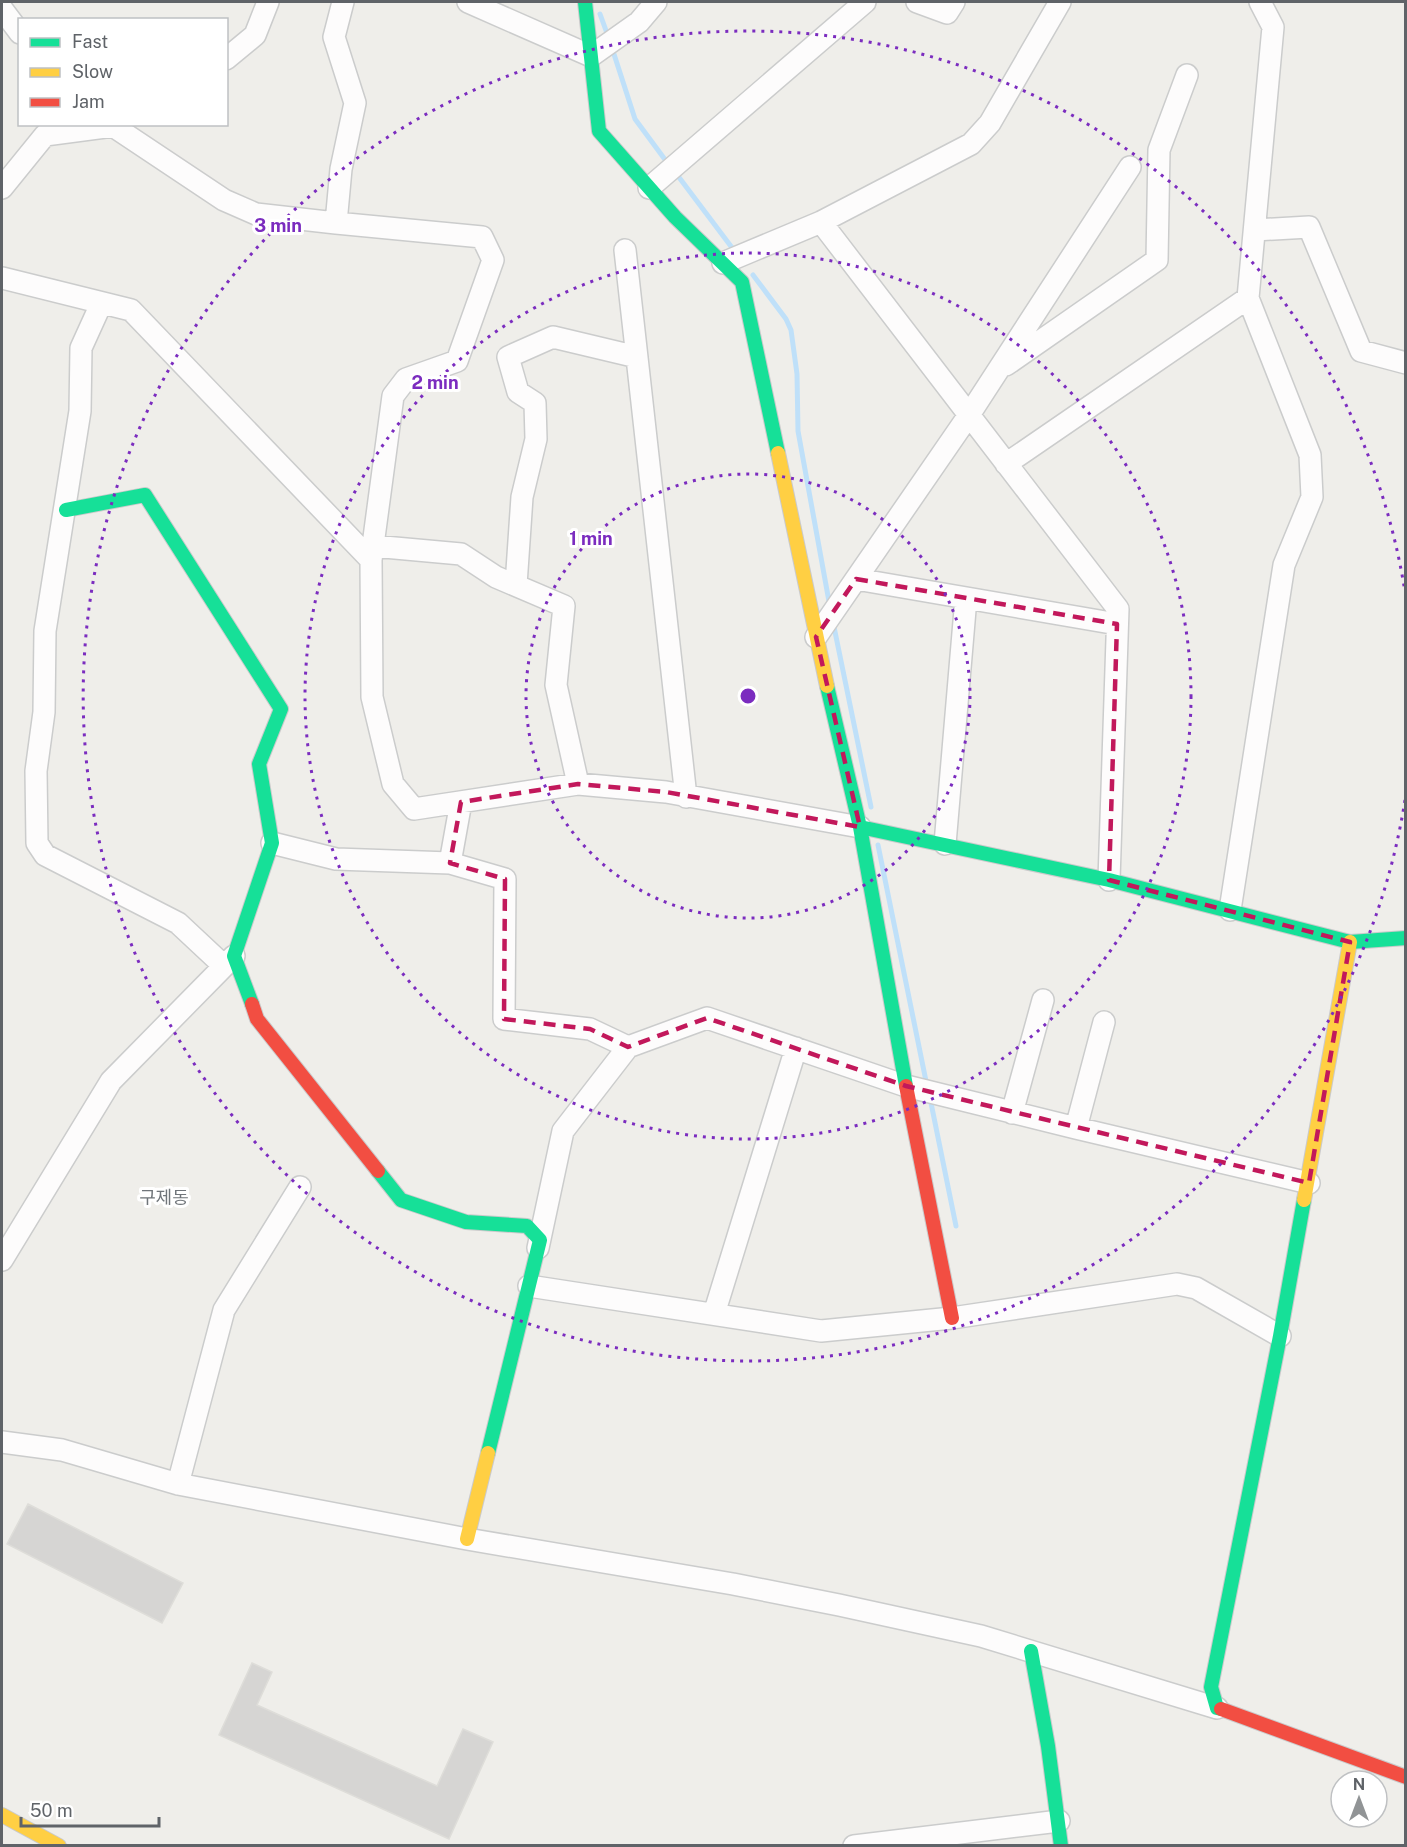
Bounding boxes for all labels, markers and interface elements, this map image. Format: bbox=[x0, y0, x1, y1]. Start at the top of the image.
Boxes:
legend bbox=[18, 18, 228, 126]
text: Fast bbox=[72, 31, 108, 52]
text: Slow bbox=[72, 61, 113, 82]
text: Jam bbox=[72, 91, 105, 112]
text: 3 min bbox=[254, 215, 302, 236]
text: 2 min bbox=[411, 372, 459, 393]
text: 1 min bbox=[569, 528, 613, 549]
centre of rings bbox=[738, 686, 758, 706]
district label: 구제동 bbox=[139, 1187, 189, 1208]
north arrow bbox=[1329, 1769, 1389, 1829]
text: N bbox=[1353, 1775, 1365, 1794]
scale bar bbox=[21, 1790, 159, 1828]
text: 50 m bbox=[30, 1800, 73, 1821]

